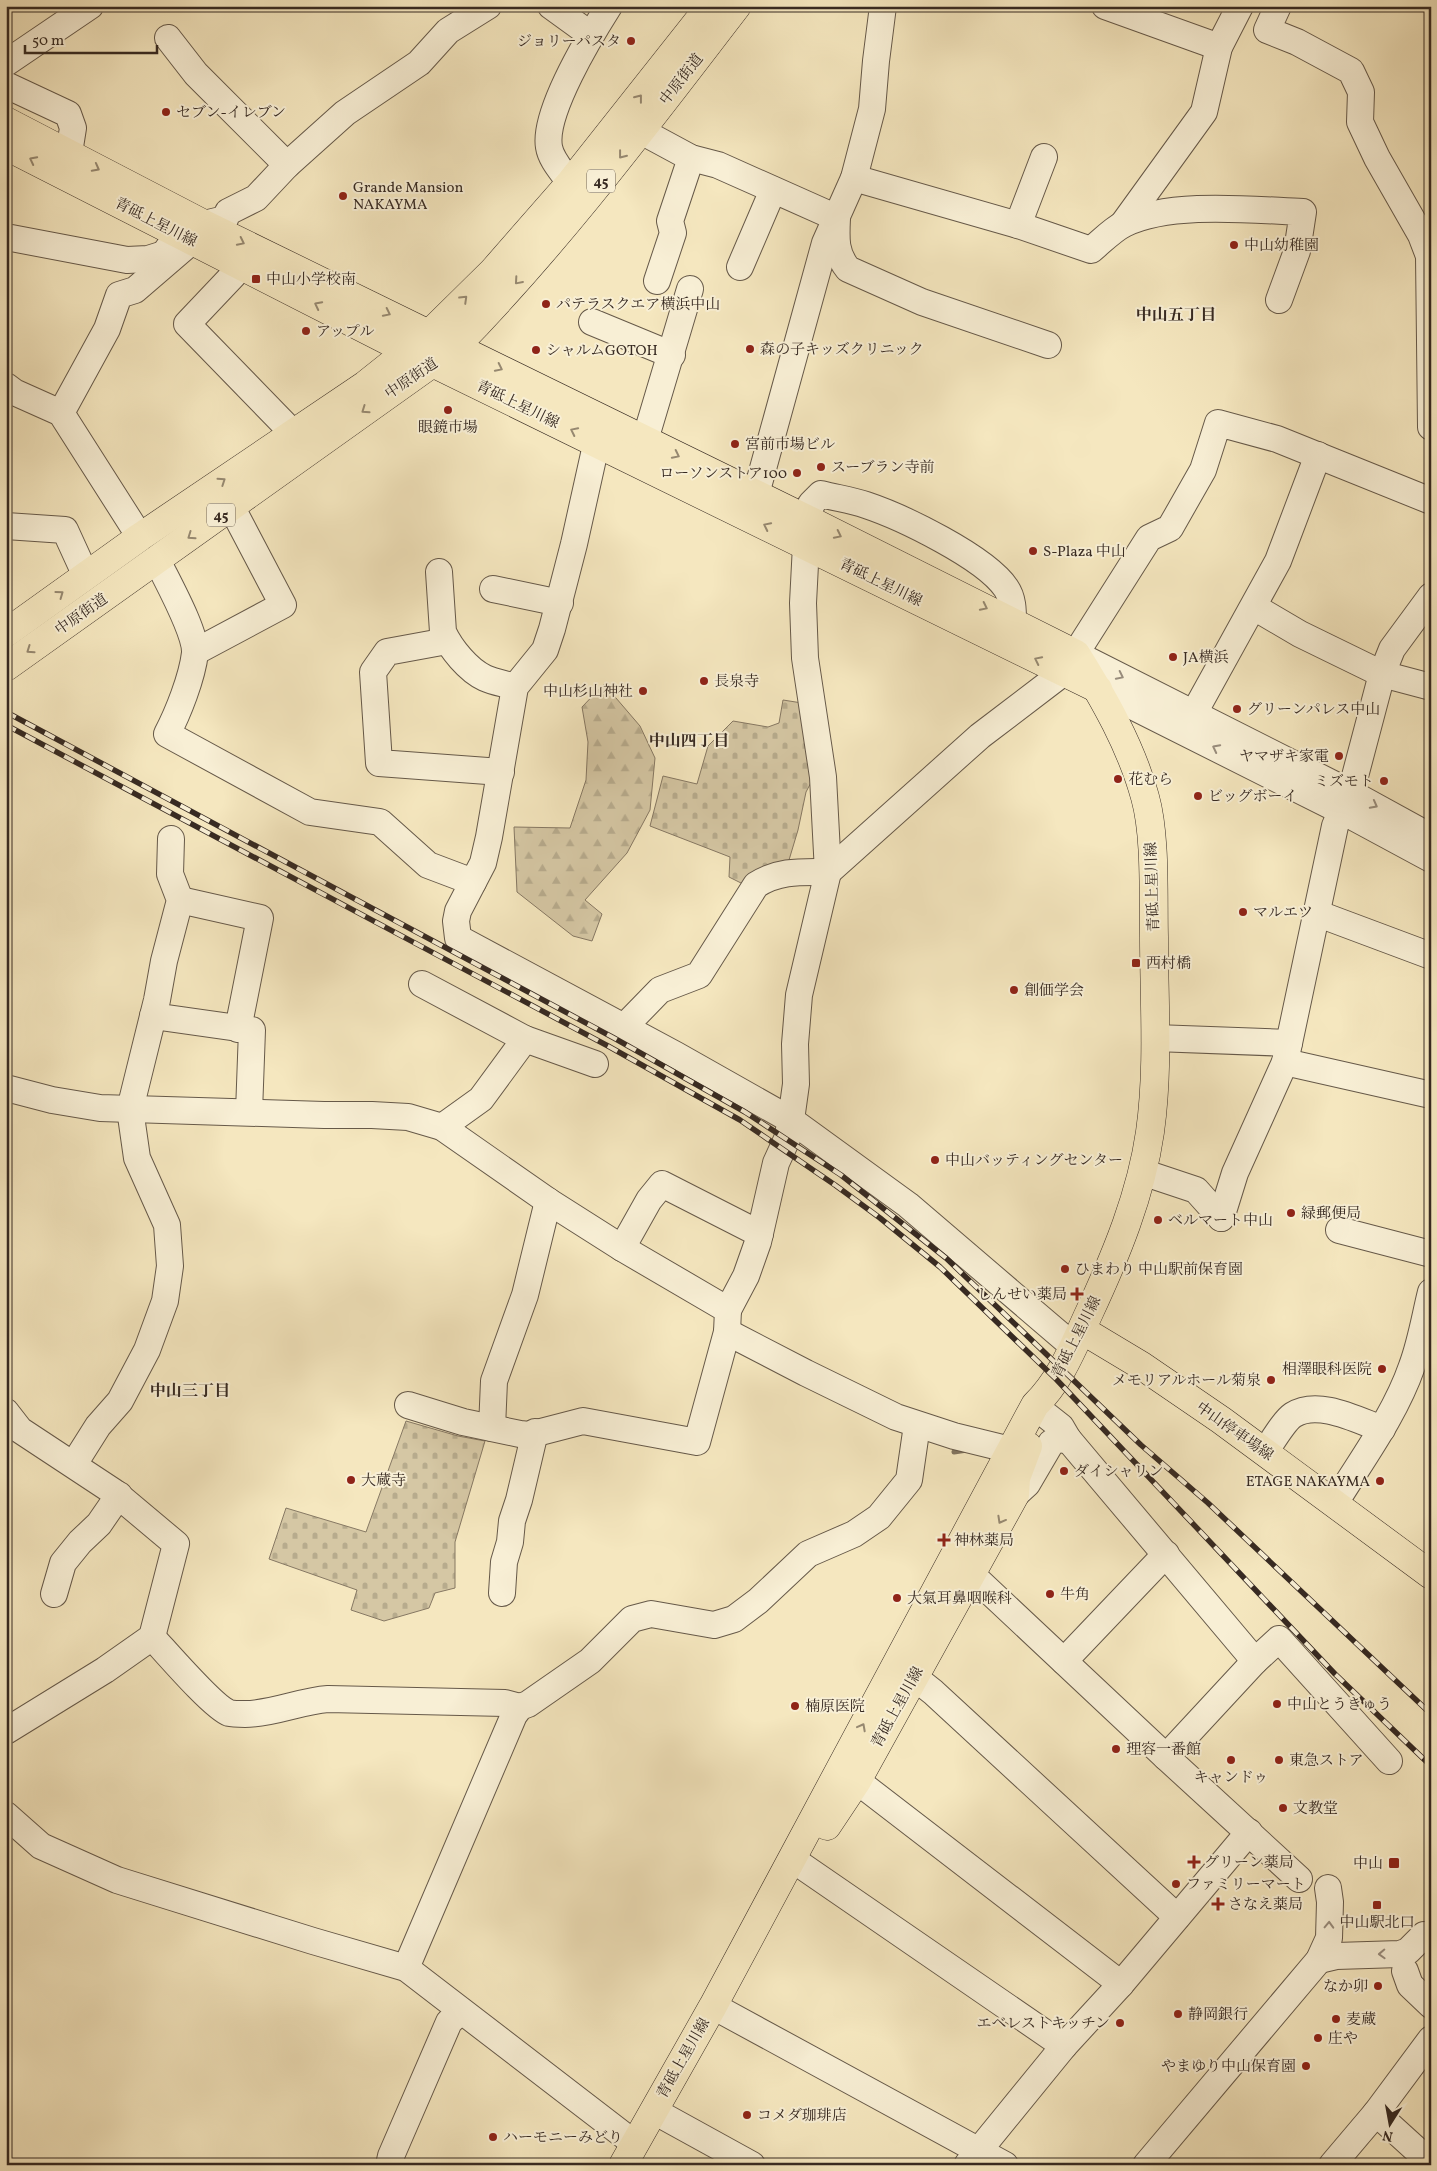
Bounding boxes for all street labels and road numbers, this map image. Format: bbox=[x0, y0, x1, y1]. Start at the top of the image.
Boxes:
street label: 中原街道 bbox=[655, 50, 709, 110]
road number: 45 bbox=[587, 170, 615, 192]
street label: 青砥上星川線 bbox=[110, 194, 200, 253]
street label: 中原街道 bbox=[381, 354, 443, 405]
street label: 青砥上星川線 bbox=[472, 376, 562, 435]
road number: 45 bbox=[207, 504, 235, 526]
street label: 青砥上星川線 bbox=[835, 554, 925, 613]
street label: 中原街道 bbox=[51, 589, 112, 641]
street label: 青砥上星川線 bbox=[1141, 842, 1166, 932]
street label: 青砥上星川線 bbox=[1048, 1293, 1107, 1383]
street label: 中山停車場線 bbox=[1191, 1398, 1277, 1467]
street label: 青砥上星川線 bbox=[867, 1663, 929, 1752]
street label: 青砥上星川線 bbox=[653, 2015, 716, 2103]

